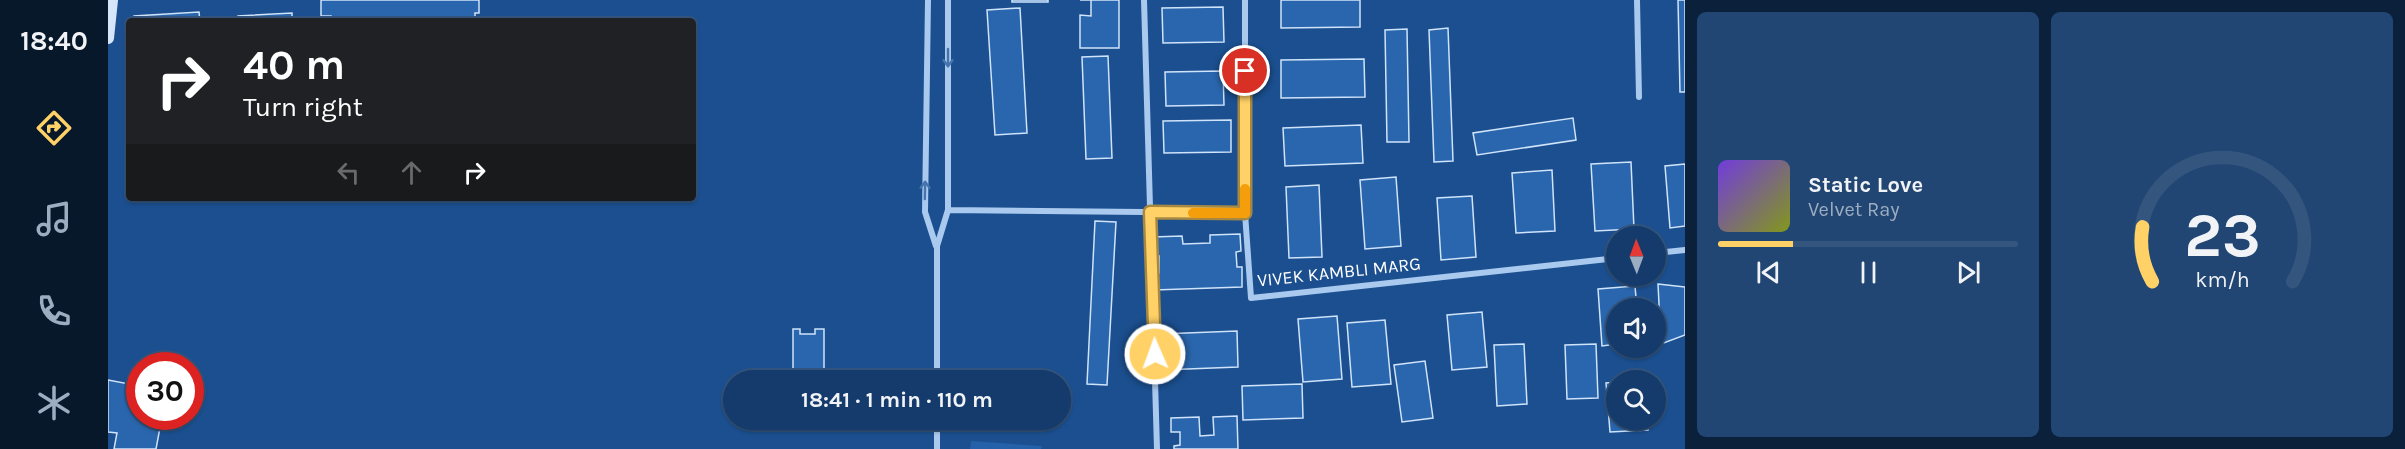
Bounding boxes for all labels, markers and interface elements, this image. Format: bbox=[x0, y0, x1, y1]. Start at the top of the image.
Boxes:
text: 18:40 bbox=[20, 25, 88, 57]
text: 40 m bbox=[243, 40, 345, 90]
icon: right bbox=[144, 42, 222, 120]
pin bbox=[1219, 45, 1270, 96]
one-way arrow bbox=[942, 48, 954, 68]
icon: arrive bbox=[1228, 54, 1261, 87]
text: Turn right bbox=[243, 91, 363, 123]
icon: directions bbox=[33, 107, 75, 149]
icon: left bbox=[332, 156, 365, 189]
icon: ahead bbox=[395, 156, 428, 189]
icon: right bbox=[458, 156, 491, 189]
text: Static Love bbox=[1808, 172, 1923, 198]
one-way arrow bbox=[919, 180, 931, 200]
icon: music bbox=[33, 198, 75, 240]
text: Velvet Ray bbox=[1808, 198, 1900, 221]
text: 23 bbox=[2184, 199, 2260, 272]
north arrow bbox=[1606, 226, 1666, 286]
map controls bbox=[1606, 226, 1666, 430]
street label: VIVEK KAMBLI MARG bbox=[1256, 252, 1422, 292]
icon: previous bbox=[1752, 256, 1785, 289]
icon: pause bbox=[1852, 256, 1885, 289]
icon: next bbox=[1952, 256, 1985, 289]
text: km/h bbox=[2195, 267, 2249, 292]
icon: phone bbox=[33, 290, 75, 332]
button: sound bbox=[1606, 298, 1666, 358]
position arrow bbox=[1123, 322, 1187, 386]
speed limit sign: 30 bbox=[126, 352, 204, 430]
button: search bbox=[1606, 370, 1666, 430]
icon: climate bbox=[33, 382, 75, 424]
text: 18:41 · 1 min · 110 m bbox=[801, 387, 993, 413]

